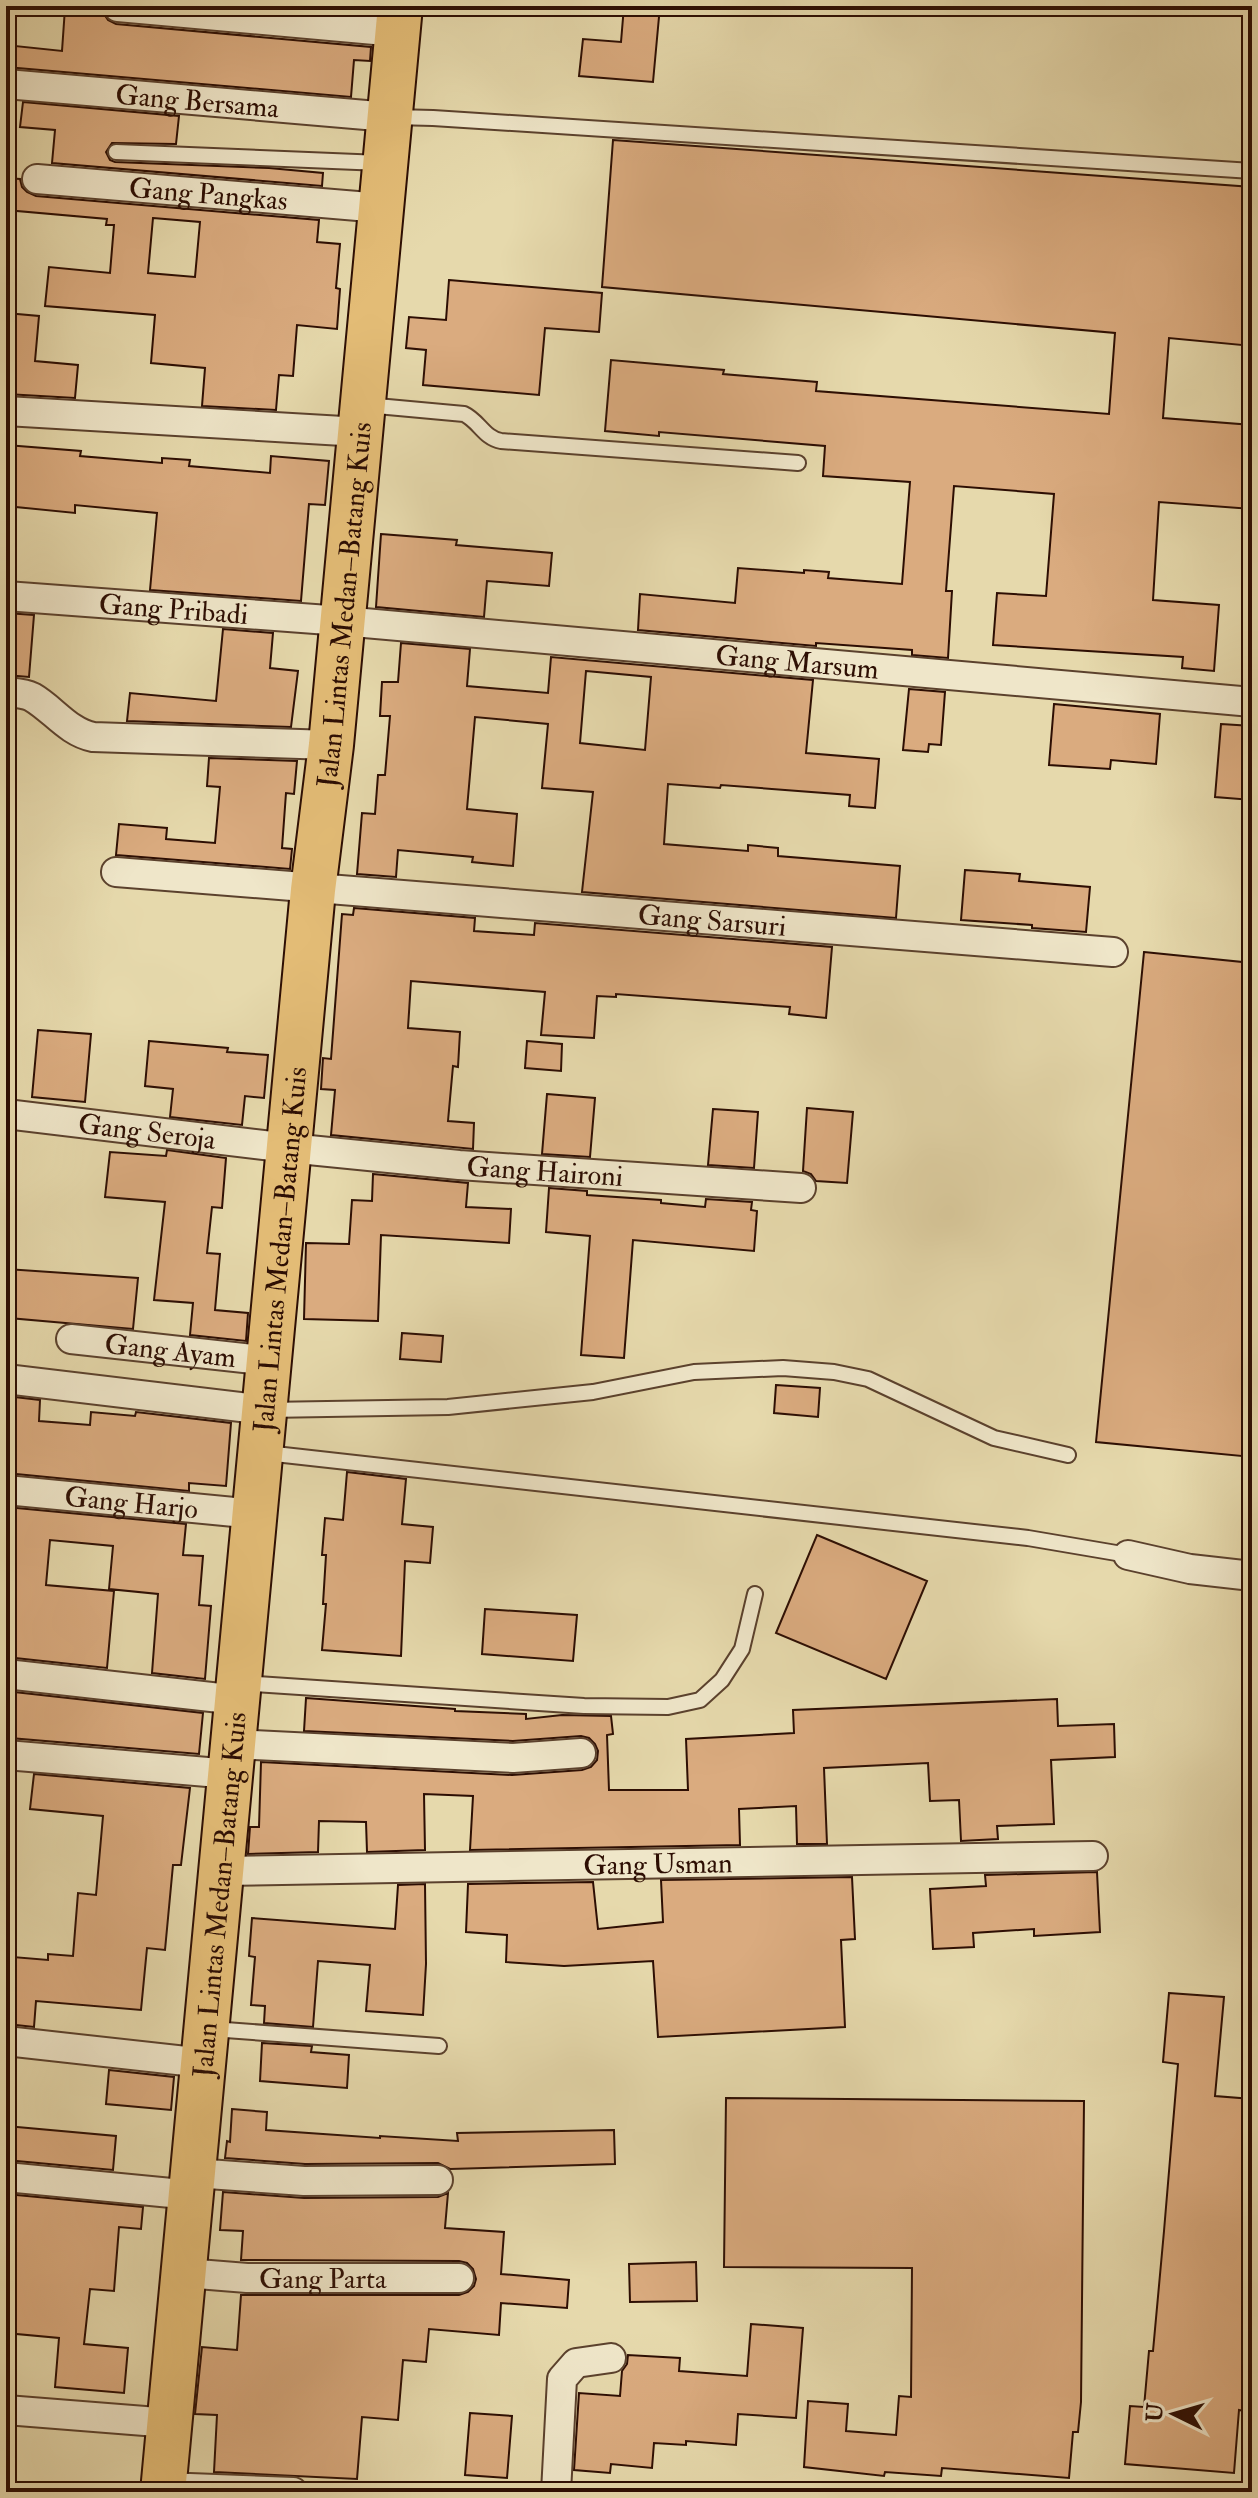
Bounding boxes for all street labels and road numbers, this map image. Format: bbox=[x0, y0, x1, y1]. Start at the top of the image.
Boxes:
street label: Gang Bersama bbox=[114, 77, 281, 126]
street label: Gang Pangkas bbox=[128, 171, 289, 219]
street label: Jalan Lintas Medan–Batang Kuis bbox=[310, 421, 380, 791]
street label: Gang Pribadi bbox=[98, 587, 249, 633]
street label: Gang Marsum bbox=[714, 638, 881, 688]
street label: Gang Sarsuri bbox=[636, 898, 787, 945]
street label: Jalan Lintas Medan–Batang Kuis bbox=[246, 1065, 315, 1435]
street label: Gang Seroja bbox=[76, 1107, 218, 1158]
street label: Gang Haironi bbox=[465, 1150, 624, 1195]
street label: Gang Ayam bbox=[103, 1327, 238, 1376]
street label: Gang Harjo bbox=[63, 1480, 200, 1527]
street label: Jalan Lintas Medan–Batang Kuis bbox=[186, 1710, 255, 2080]
street label: Gang Usman bbox=[583, 1846, 733, 1884]
street label: Gang Parta bbox=[259, 2262, 387, 2297]

